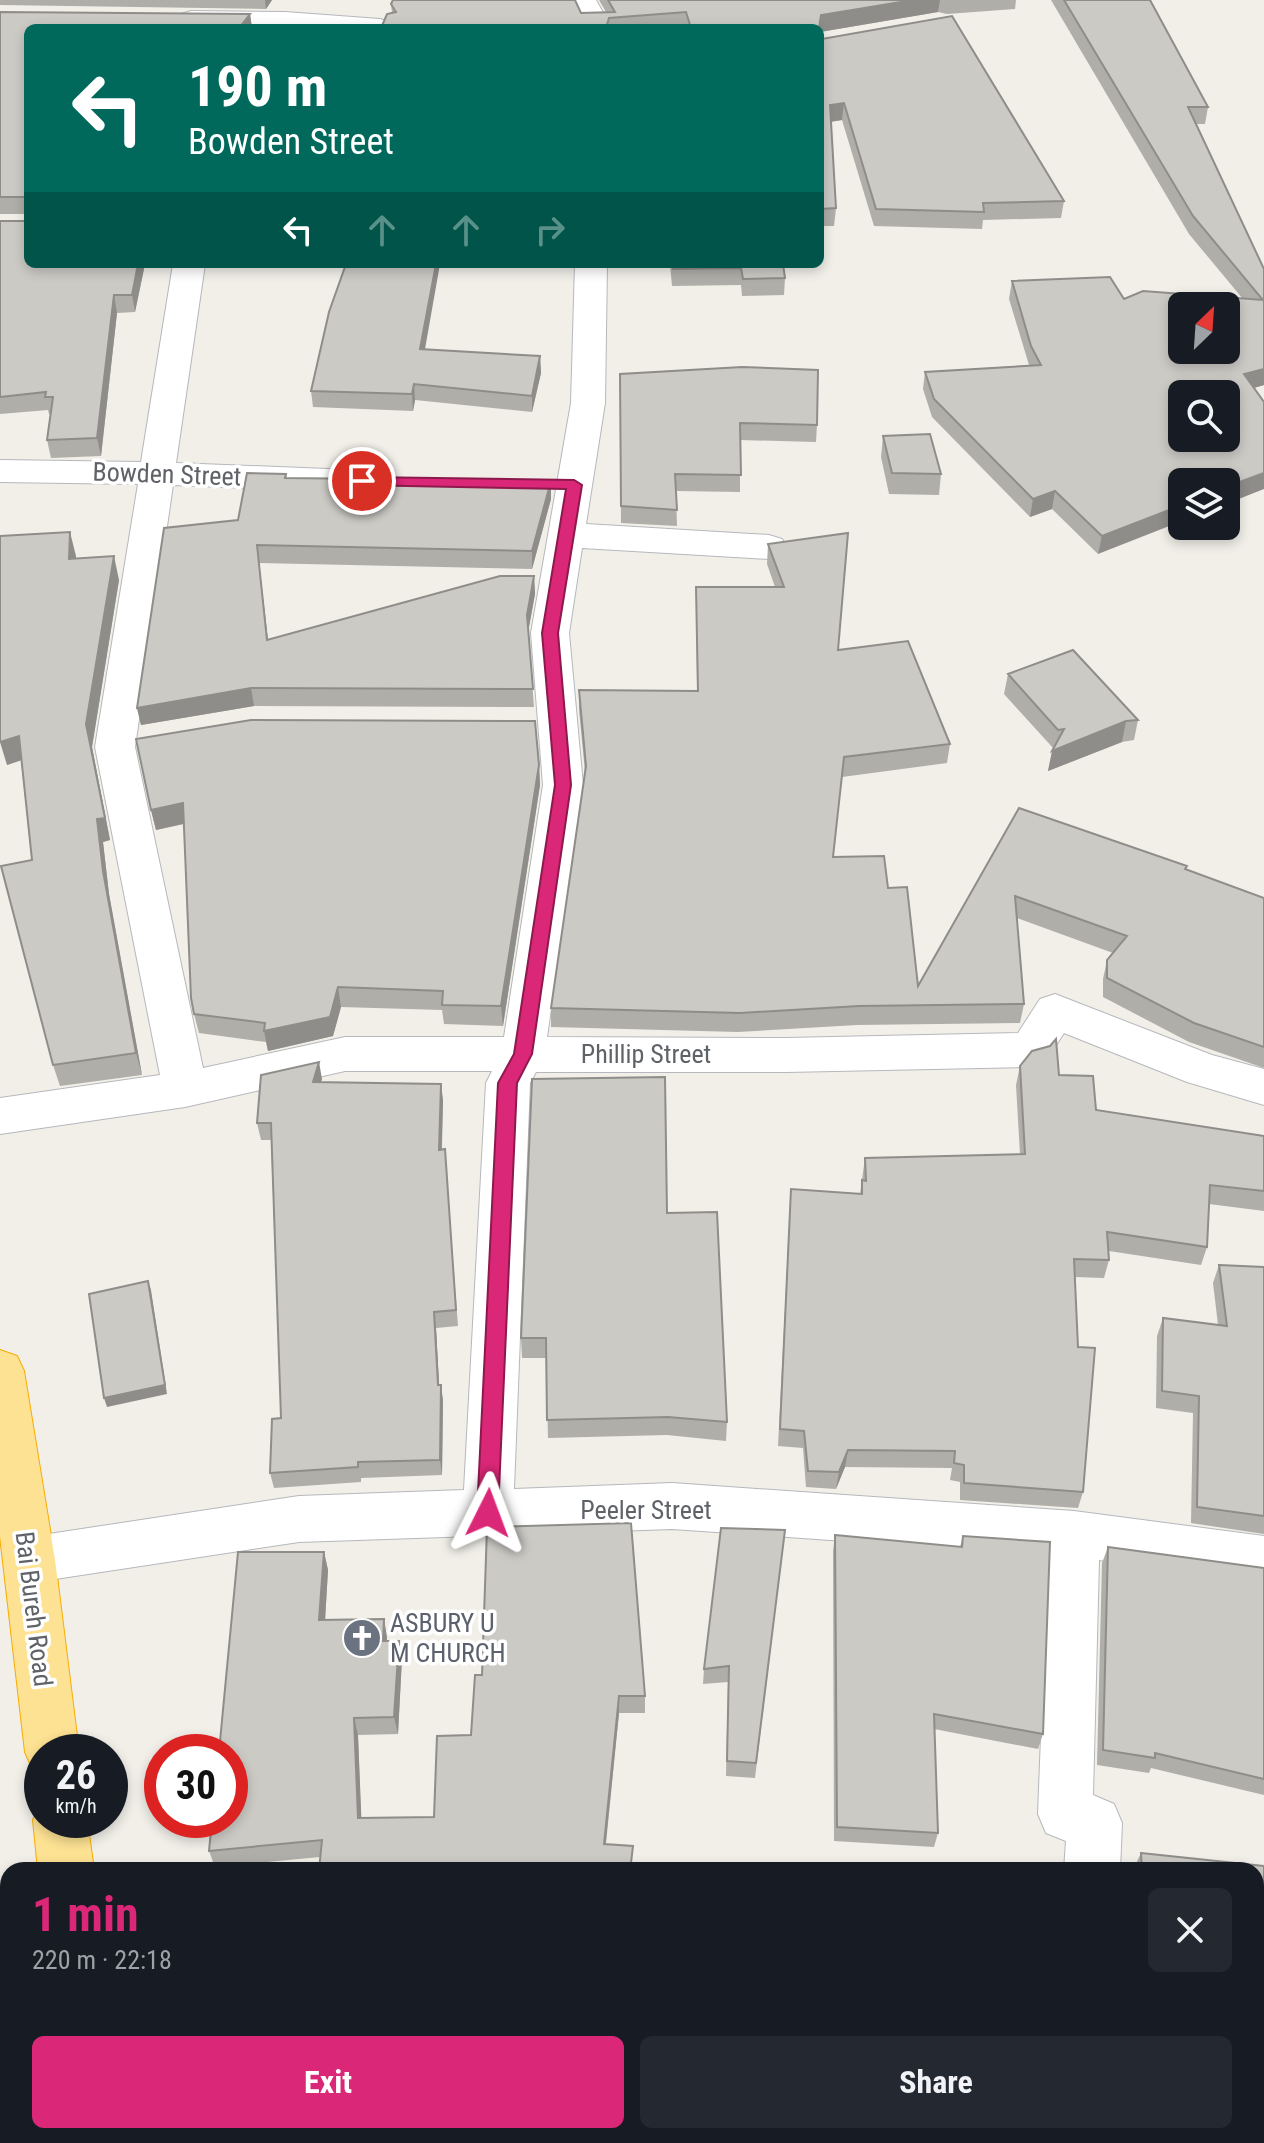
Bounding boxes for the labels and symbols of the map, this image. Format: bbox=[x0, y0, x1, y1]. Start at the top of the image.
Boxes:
north arrow bbox=[1168, 292, 1240, 364]
pin bbox=[328, 447, 396, 515]
street label: Bowden Street bbox=[92, 456, 242, 492]
street label: Phillip Street bbox=[581, 1039, 711, 1069]
position arrow bbox=[446, 1471, 530, 1555]
street label: Peeler Street bbox=[580, 1495, 712, 1525]
street label: Bai Bureh Road bbox=[10, 1530, 58, 1688]
place label: ASBURY U M CHURCH bbox=[390, 1608, 506, 1668]
church icon: ASBURY U M CHURCH bbox=[341, 1617, 383, 1659]
speed limit sign: 30 bbox=[144, 1734, 248, 1838]

